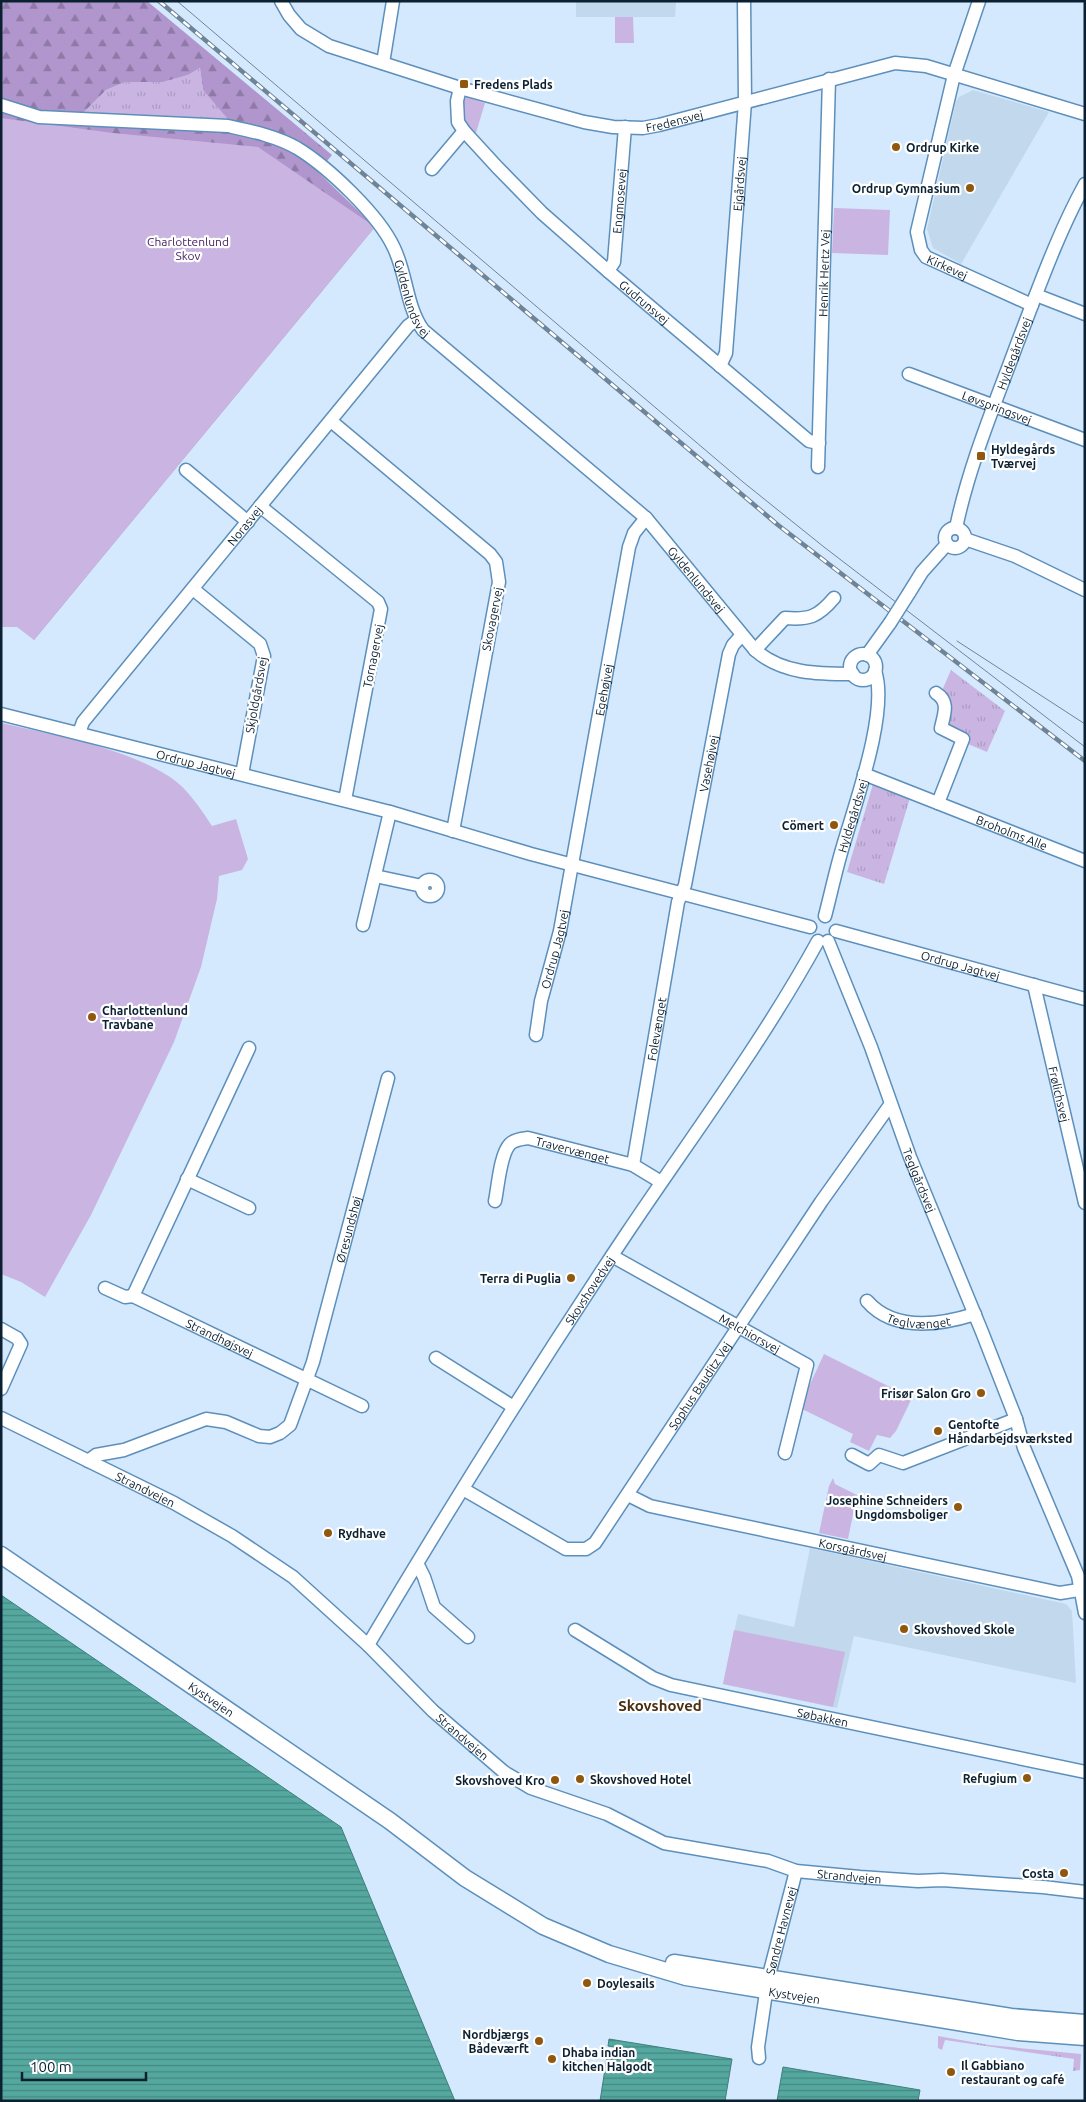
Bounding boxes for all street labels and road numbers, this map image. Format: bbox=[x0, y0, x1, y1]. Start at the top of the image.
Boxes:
street label: Fredensvej bbox=[645, 107, 704, 134]
street label: Ejgårdsvej bbox=[730, 156, 747, 212]
street label: Engmosevej bbox=[610, 168, 628, 234]
street label: Henrik Hertz Vej bbox=[816, 229, 831, 317]
street label: Kirkevej bbox=[925, 252, 970, 282]
street label: Gyldenlundsvej bbox=[393, 258, 433, 340]
street label: Gudrunsvej bbox=[617, 277, 672, 326]
street label: Hyldegårdsvej bbox=[994, 315, 1033, 391]
street label: Løvspringsvej bbox=[961, 388, 1034, 426]
street label: Norasvej bbox=[224, 503, 264, 548]
street label: Gyldenlundsvej bbox=[666, 544, 728, 615]
street label: Skovagervej bbox=[479, 586, 505, 652]
street label: Tornagervej bbox=[360, 623, 386, 689]
street label: Skjoldgårdsvej bbox=[243, 656, 269, 734]
street label: Egehøjvej bbox=[592, 663, 614, 717]
street label: Vasehøjvej bbox=[696, 734, 720, 793]
street label: Ordrup Jagtvej bbox=[155, 747, 237, 779]
street label: Hyldegårdsvej bbox=[835, 777, 869, 854]
street label: Broholms Alle bbox=[975, 812, 1049, 852]
street label: Ordrup Jagtvej bbox=[538, 908, 570, 990]
street label: Ordrup Jagtvej bbox=[920, 948, 1001, 982]
street label: Folevænget bbox=[644, 996, 668, 1062]
street label: Frølichsvej bbox=[1047, 1065, 1072, 1123]
street label: Travervænget bbox=[534, 1134, 611, 1165]
street label: Teglgårdsvej bbox=[901, 1146, 938, 1214]
street label: Øresundshøj bbox=[333, 1195, 363, 1264]
street label: Skovshovedvej bbox=[562, 1254, 616, 1327]
street label: Melchiorsvej bbox=[717, 1311, 783, 1355]
street label: Teglvænget bbox=[885, 1311, 952, 1330]
street label: Strandhøjsvej bbox=[184, 1316, 256, 1359]
street label: Sophus Bauditz Vej bbox=[666, 1339, 733, 1432]
street label: Strandvejen bbox=[114, 1469, 177, 1509]
street label: Korsgårdsvej bbox=[818, 1536, 888, 1563]
street label: Kystvejen bbox=[186, 1679, 237, 1719]
street label: Søbakken bbox=[796, 1705, 850, 1729]
street label: Strandvejen bbox=[434, 1711, 491, 1762]
street label: Strandvejen bbox=[817, 1867, 882, 1885]
street label: Søndre Havnevej bbox=[763, 1885, 798, 1976]
street label: Kystvejen bbox=[768, 1984, 821, 2006]

